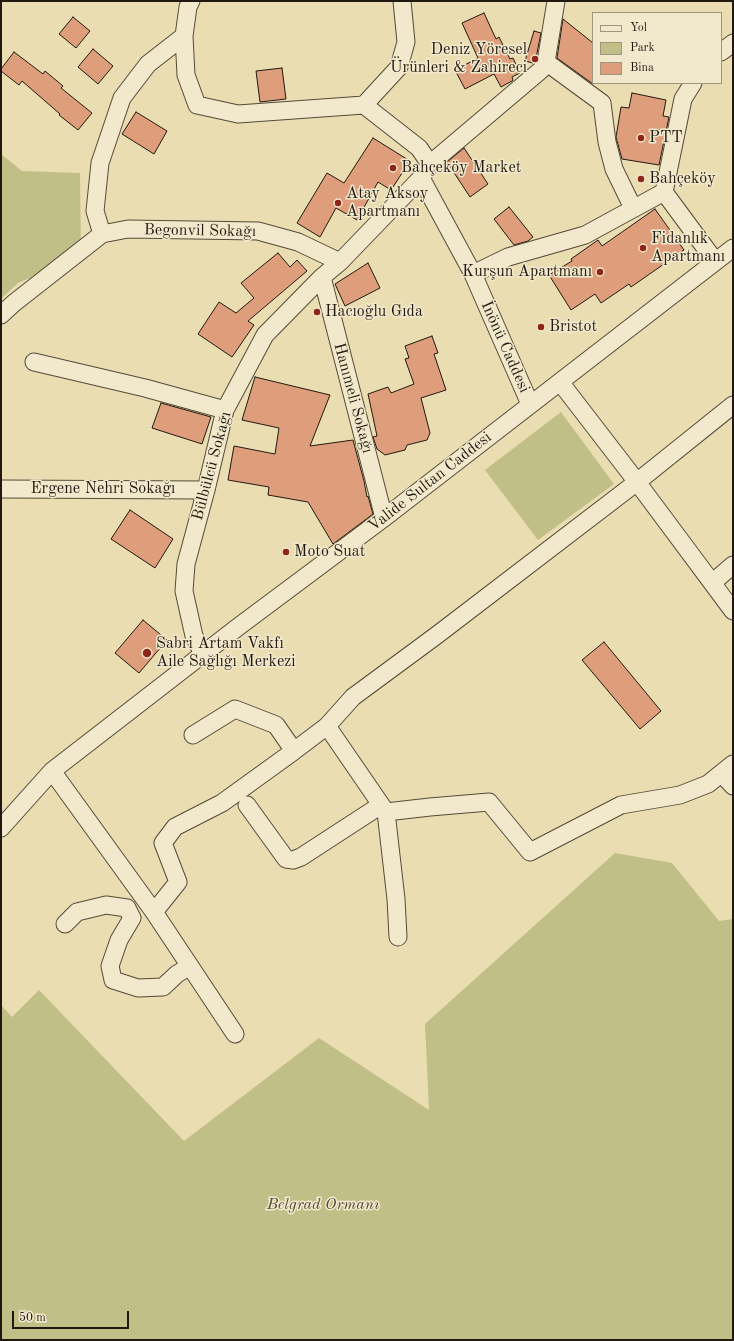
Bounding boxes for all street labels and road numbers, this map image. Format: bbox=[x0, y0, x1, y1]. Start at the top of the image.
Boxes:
street label: Begonvil Sokağı bbox=[144, 220, 256, 242]
street label: İnönü Caddesi bbox=[476, 298, 534, 396]
street label: Hanımeli Sokağı bbox=[329, 341, 377, 455]
street label: Bülbülcü Sokağı bbox=[188, 409, 236, 523]
street label: Valide Sultan Caddesi bbox=[365, 428, 495, 536]
street label: Ergene Nehri Sokağı bbox=[31, 479, 175, 499]

